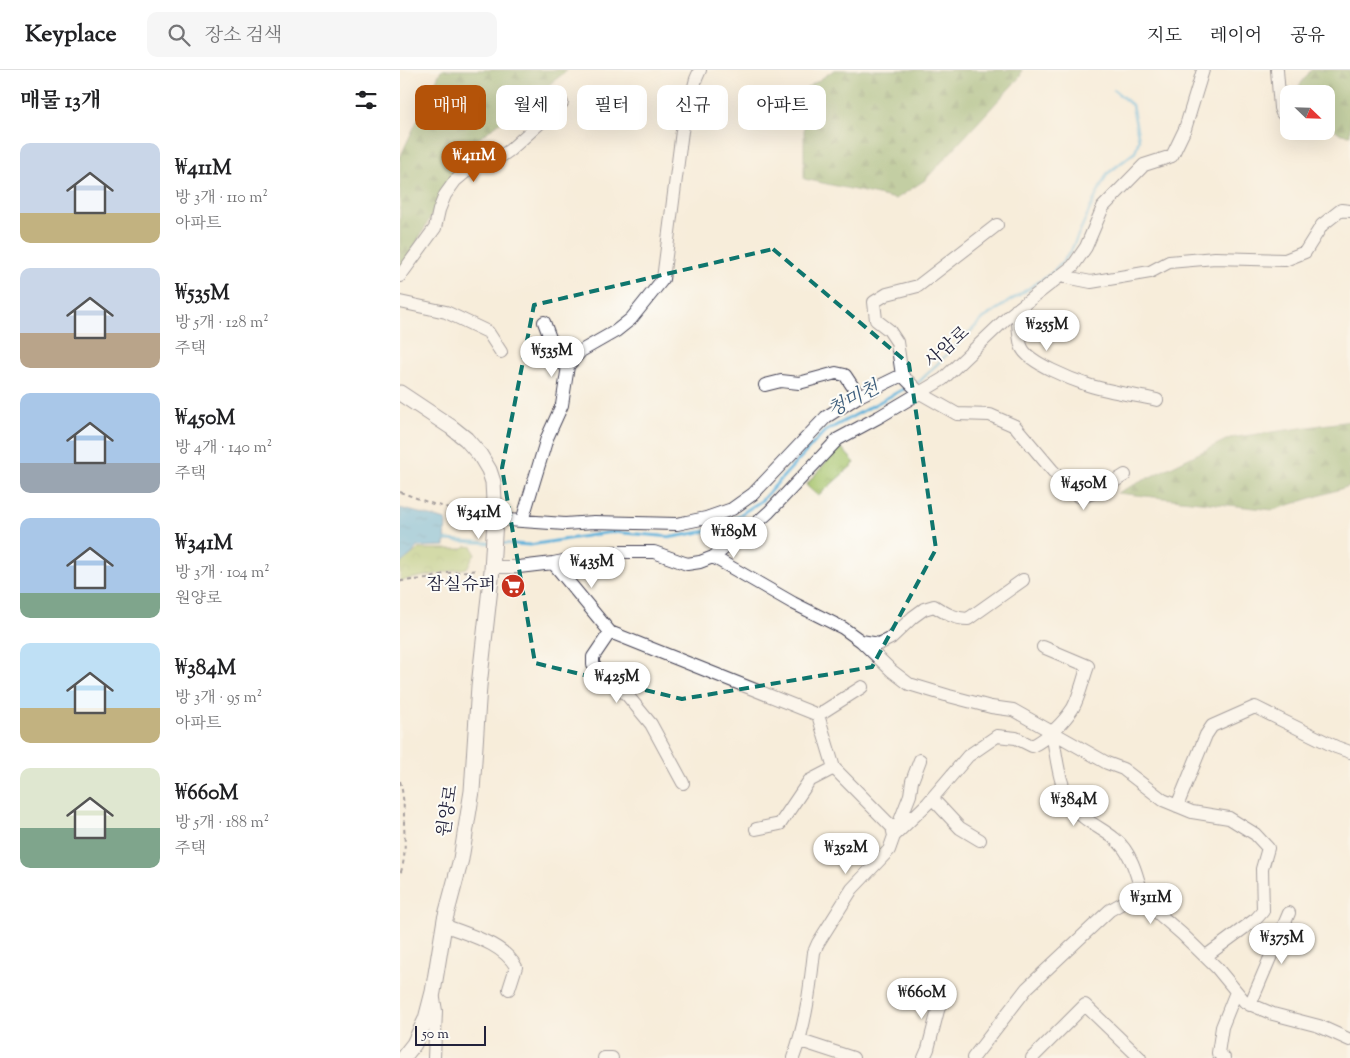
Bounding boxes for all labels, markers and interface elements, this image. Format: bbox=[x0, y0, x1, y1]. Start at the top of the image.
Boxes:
search box bbox=[147, 12, 497, 57]
text: Keyplace bbox=[25, 18, 117, 52]
icon: search bbox=[165, 21, 193, 49]
text: 장소 검색 bbox=[205, 23, 282, 50]
text: 지도 bbox=[1147, 24, 1182, 50]
text: 레이어 bbox=[1210, 24, 1262, 50]
text: 공유 bbox=[1290, 24, 1325, 50]
chip: 매매 bbox=[415, 85, 486, 130]
chip: 월세 bbox=[496, 85, 567, 130]
chip: 필터 bbox=[577, 85, 647, 130]
chip: 신규 bbox=[657, 85, 728, 130]
chip: 아파트 bbox=[738, 85, 826, 130]
north arrow bbox=[1280, 85, 1335, 140]
map controls bbox=[1280, 85, 1335, 140]
icon: filters bbox=[352, 86, 380, 114]
text: 매물 13개 bbox=[20, 87, 101, 117]
pin: ₩411M bbox=[439, 140, 509, 183]
text: ₩411M bbox=[452, 145, 496, 168]
text: ₩411M bbox=[175, 154, 232, 184]
icon: home bbox=[60, 163, 120, 223]
text: 방 3개 · 110 m² bbox=[175, 187, 268, 210]
text: 아파트 bbox=[175, 213, 221, 236]
text: ₩535M bbox=[175, 279, 230, 309]
icon: home bbox=[60, 288, 120, 348]
pin: ₩255M bbox=[1012, 310, 1082, 352]
text: 방 5개 · 128 m² bbox=[175, 312, 269, 335]
text: ₩255M bbox=[1026, 314, 1068, 337]
street label: 사암로 bbox=[920, 321, 976, 375]
pin: ₩535M bbox=[517, 336, 587, 378]
text: 주택 bbox=[175, 338, 206, 361]
text: ₩535M bbox=[531, 340, 573, 363]
water label: 청미천 bbox=[823, 374, 886, 425]
text: ₩450M bbox=[175, 404, 235, 434]
icon: home bbox=[60, 413, 120, 473]
text: 방 4개 · 140 m² bbox=[175, 437, 272, 460]
text: 주택 bbox=[175, 463, 206, 486]
pin: ₩450M bbox=[1049, 468, 1119, 511]
text: ₩450M bbox=[1061, 473, 1107, 496]
pin: ₩341M bbox=[444, 498, 514, 540]
text: ₩341M bbox=[457, 502, 501, 525]
pin: ₩189M bbox=[699, 516, 769, 559]
text: ₩189M bbox=[711, 521, 757, 544]
text: ₩341M bbox=[175, 529, 233, 559]
icon: home bbox=[60, 538, 120, 598]
pin: ₩435M bbox=[557, 546, 627, 589]
text: ₩435M bbox=[570, 551, 614, 574]
text: 방 3개 · 104 m² bbox=[175, 562, 270, 585]
place label: 잠실슈퍼 bbox=[426, 573, 496, 599]
supermarket icon: 잠실슈퍼 bbox=[500, 573, 526, 599]
text: 원양로 bbox=[175, 588, 221, 611]
text: ₩384M bbox=[175, 654, 236, 684]
pin: ₩425M bbox=[582, 662, 652, 704]
icon: home bbox=[60, 663, 120, 723]
text: ₩425M bbox=[594, 666, 640, 689]
text: 방 3개 · 95 m² bbox=[175, 687, 262, 710]
text: 아파트 bbox=[175, 713, 221, 736]
text: ₩660M bbox=[175, 779, 238, 809]
street label: 원양로 bbox=[432, 783, 466, 839]
pin: ₩384M bbox=[1039, 784, 1109, 827]
icon: home bbox=[60, 788, 120, 848]
text: ₩384M bbox=[1051, 789, 1097, 812]
text: 방 5개 · 188 m² bbox=[175, 812, 269, 835]
pin: ₩352M bbox=[811, 832, 881, 875]
text: ₩352M bbox=[824, 837, 868, 860]
text: 주택 bbox=[175, 838, 206, 861]
pin: ₩311M bbox=[1116, 882, 1186, 925]
text: ₩311M bbox=[1130, 887, 1172, 910]
pin: ₩375M bbox=[1247, 922, 1317, 965]
text: ₩375M bbox=[1260, 927, 1304, 950]
pin: ₩660M bbox=[887, 978, 957, 1020]
text: ₩660M bbox=[898, 982, 946, 1005]
scale bar bbox=[415, 1023, 486, 1046]
text: 50 m bbox=[422, 1025, 449, 1045]

